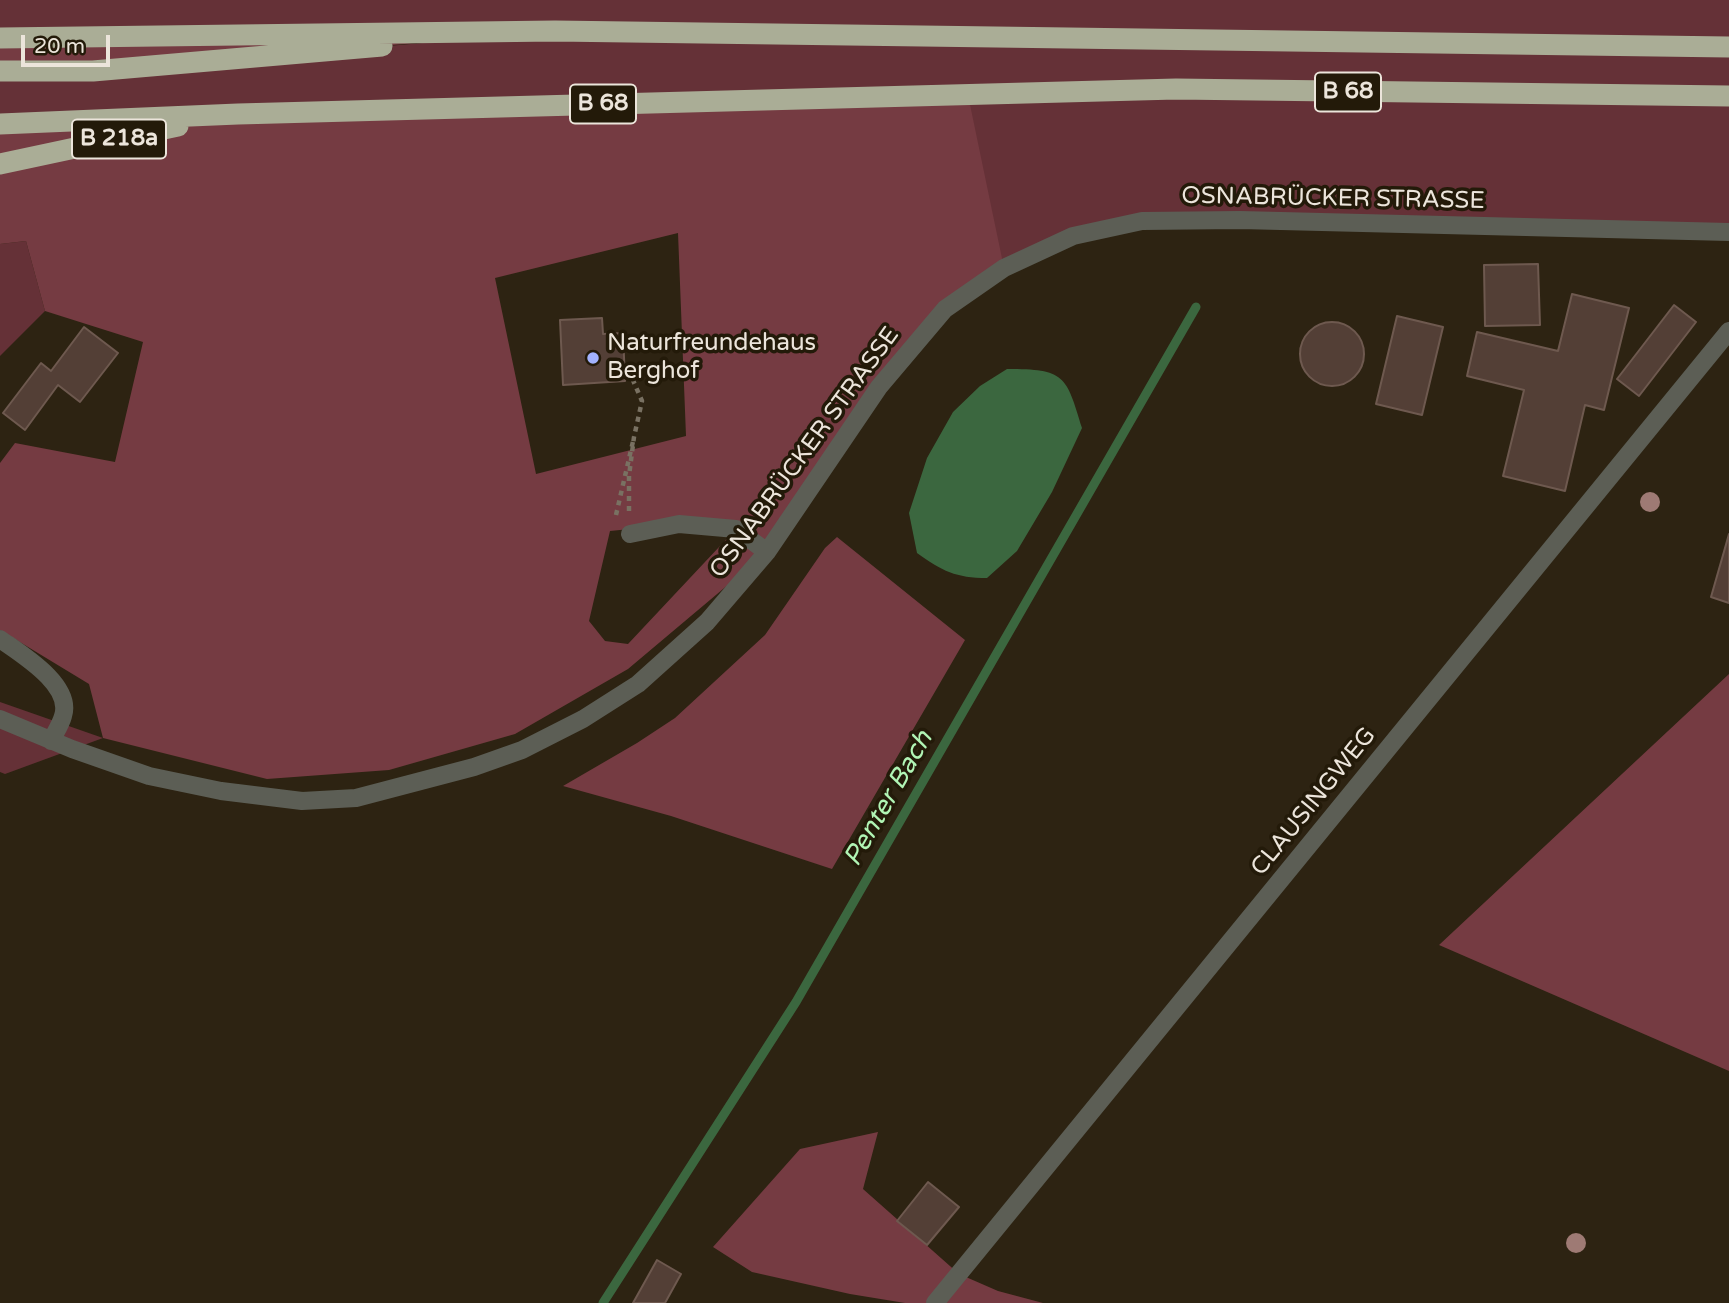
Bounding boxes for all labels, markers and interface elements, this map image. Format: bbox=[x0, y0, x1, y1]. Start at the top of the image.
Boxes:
scale bar bbox=[24, 21, 114, 65]
text: 20 m bbox=[34, 34, 85, 59]
road number: B 68 bbox=[1315, 72, 1381, 111]
road number: B 68 bbox=[570, 85, 636, 124]
road number: B 218a bbox=[72, 120, 166, 158]
street label: OSNABRÜCKER STRASSE bbox=[1181, 182, 1485, 216]
street label: OSNABRÜCKER STRASSE bbox=[704, 322, 906, 584]
place label: Naturfreundehaus Berghof bbox=[607, 330, 816, 386]
marker: Naturfreundehaus Berghof bbox=[585, 350, 601, 366]
street label: CLAUSINGWEG bbox=[1245, 722, 1383, 882]
water label: Penter Bach bbox=[838, 726, 940, 872]

